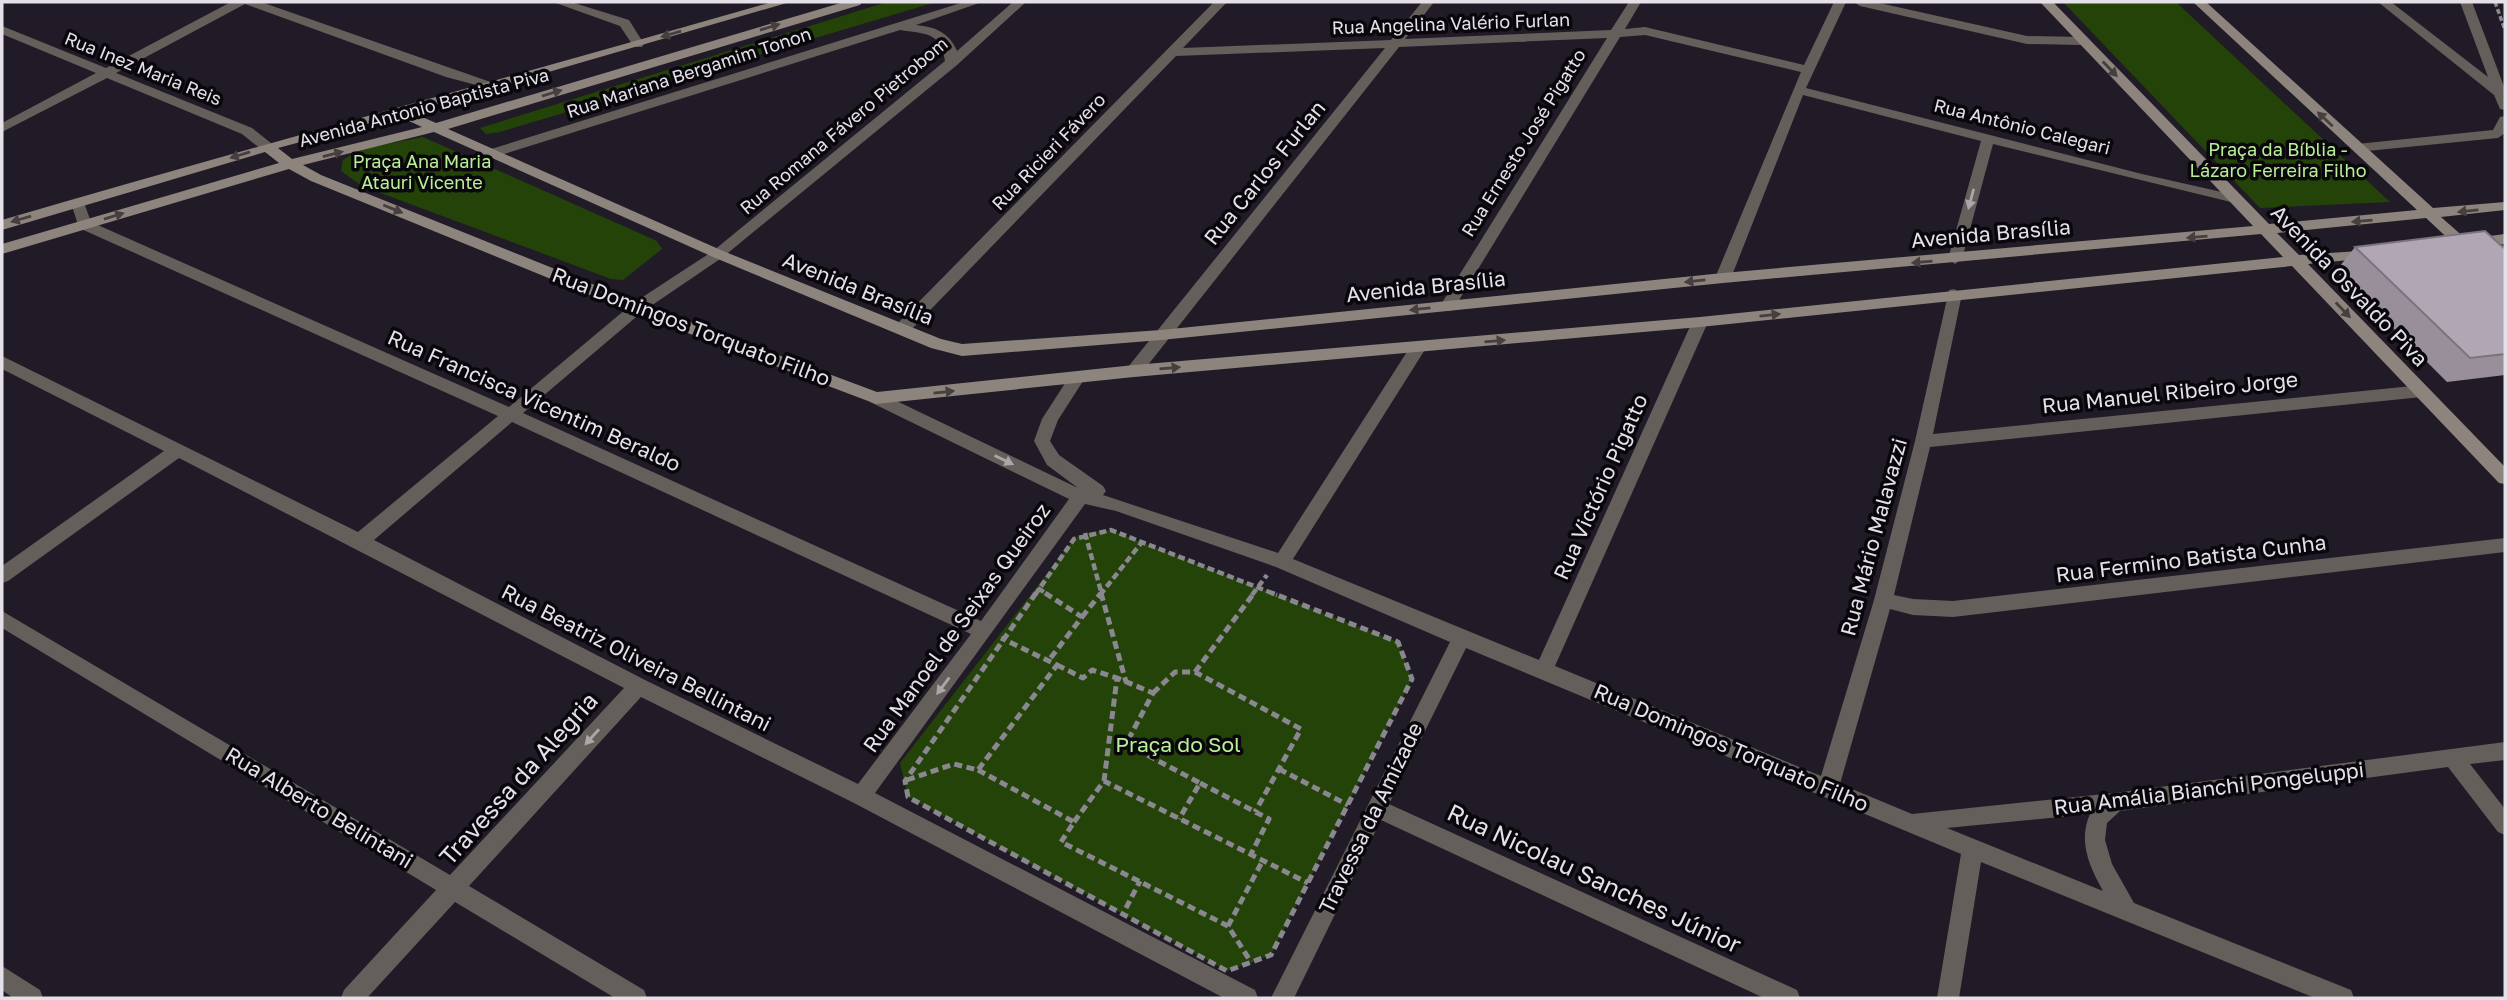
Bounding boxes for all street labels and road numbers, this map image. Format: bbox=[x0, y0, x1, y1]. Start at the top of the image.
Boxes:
street label: Rua Angelina Valério Furlan bbox=[1331, 8, 1570, 38]
street label: Rua Mariana Bergamim Tonon bbox=[564, 22, 814, 122]
street label: Rua Inez Maria Reis bbox=[62, 27, 225, 110]
street label: Rua Romana Fávero Pietrobom bbox=[735, 32, 952, 219]
street label: Rua Ernesto José Pigatto bbox=[1456, 45, 1590, 240]
street label: Avenida Antonio Baptista Piva bbox=[296, 63, 551, 151]
street label: Rua Ricieri Fávero bbox=[987, 88, 1110, 214]
street label: Rua Antônio Calegari bbox=[1932, 93, 2113, 159]
street label: Rua Carlos Furlan bbox=[1198, 95, 1330, 250]
street label: Avenida Osvaldo Piva bbox=[2266, 199, 2433, 371]
street label: Avenida Brasília bbox=[1910, 213, 2072, 253]
street label: Avenida Brasília bbox=[779, 246, 938, 330]
street label: Rua Domingos Torquato Filho bbox=[549, 261, 834, 391]
street label: Avenida Brasília bbox=[1345, 265, 1507, 307]
street label: Rua Francisca Vicentim Beraldo bbox=[384, 324, 685, 477]
street label: Rua Manuel Ribeiro Jorge bbox=[2041, 366, 2299, 418]
street label: Rua Victório Pigatto bbox=[1547, 390, 1653, 584]
street label: Rua Mário Malavazzi bbox=[1834, 435, 1912, 638]
street label: Rua Manoel de Seixas Queiroz bbox=[857, 498, 1055, 757]
street label: Rua Fermino Batista Cunha bbox=[2054, 529, 2328, 588]
street label: Rua Beatriz Oliveira Bellintani bbox=[497, 578, 775, 737]
street label: Rua Domingos Torquato Filho bbox=[1590, 677, 1873, 817]
street label: Travessa da Alegria bbox=[433, 686, 603, 870]
street label: Travessa da Amizade bbox=[1313, 718, 1428, 917]
street label: Rua Alberto Belintani bbox=[221, 741, 418, 873]
street label: Rua Amália Bianchi Pongeluppi bbox=[2052, 756, 2366, 820]
street label: Rua Nicolau Sanches Júnior bbox=[1443, 797, 1746, 959]

